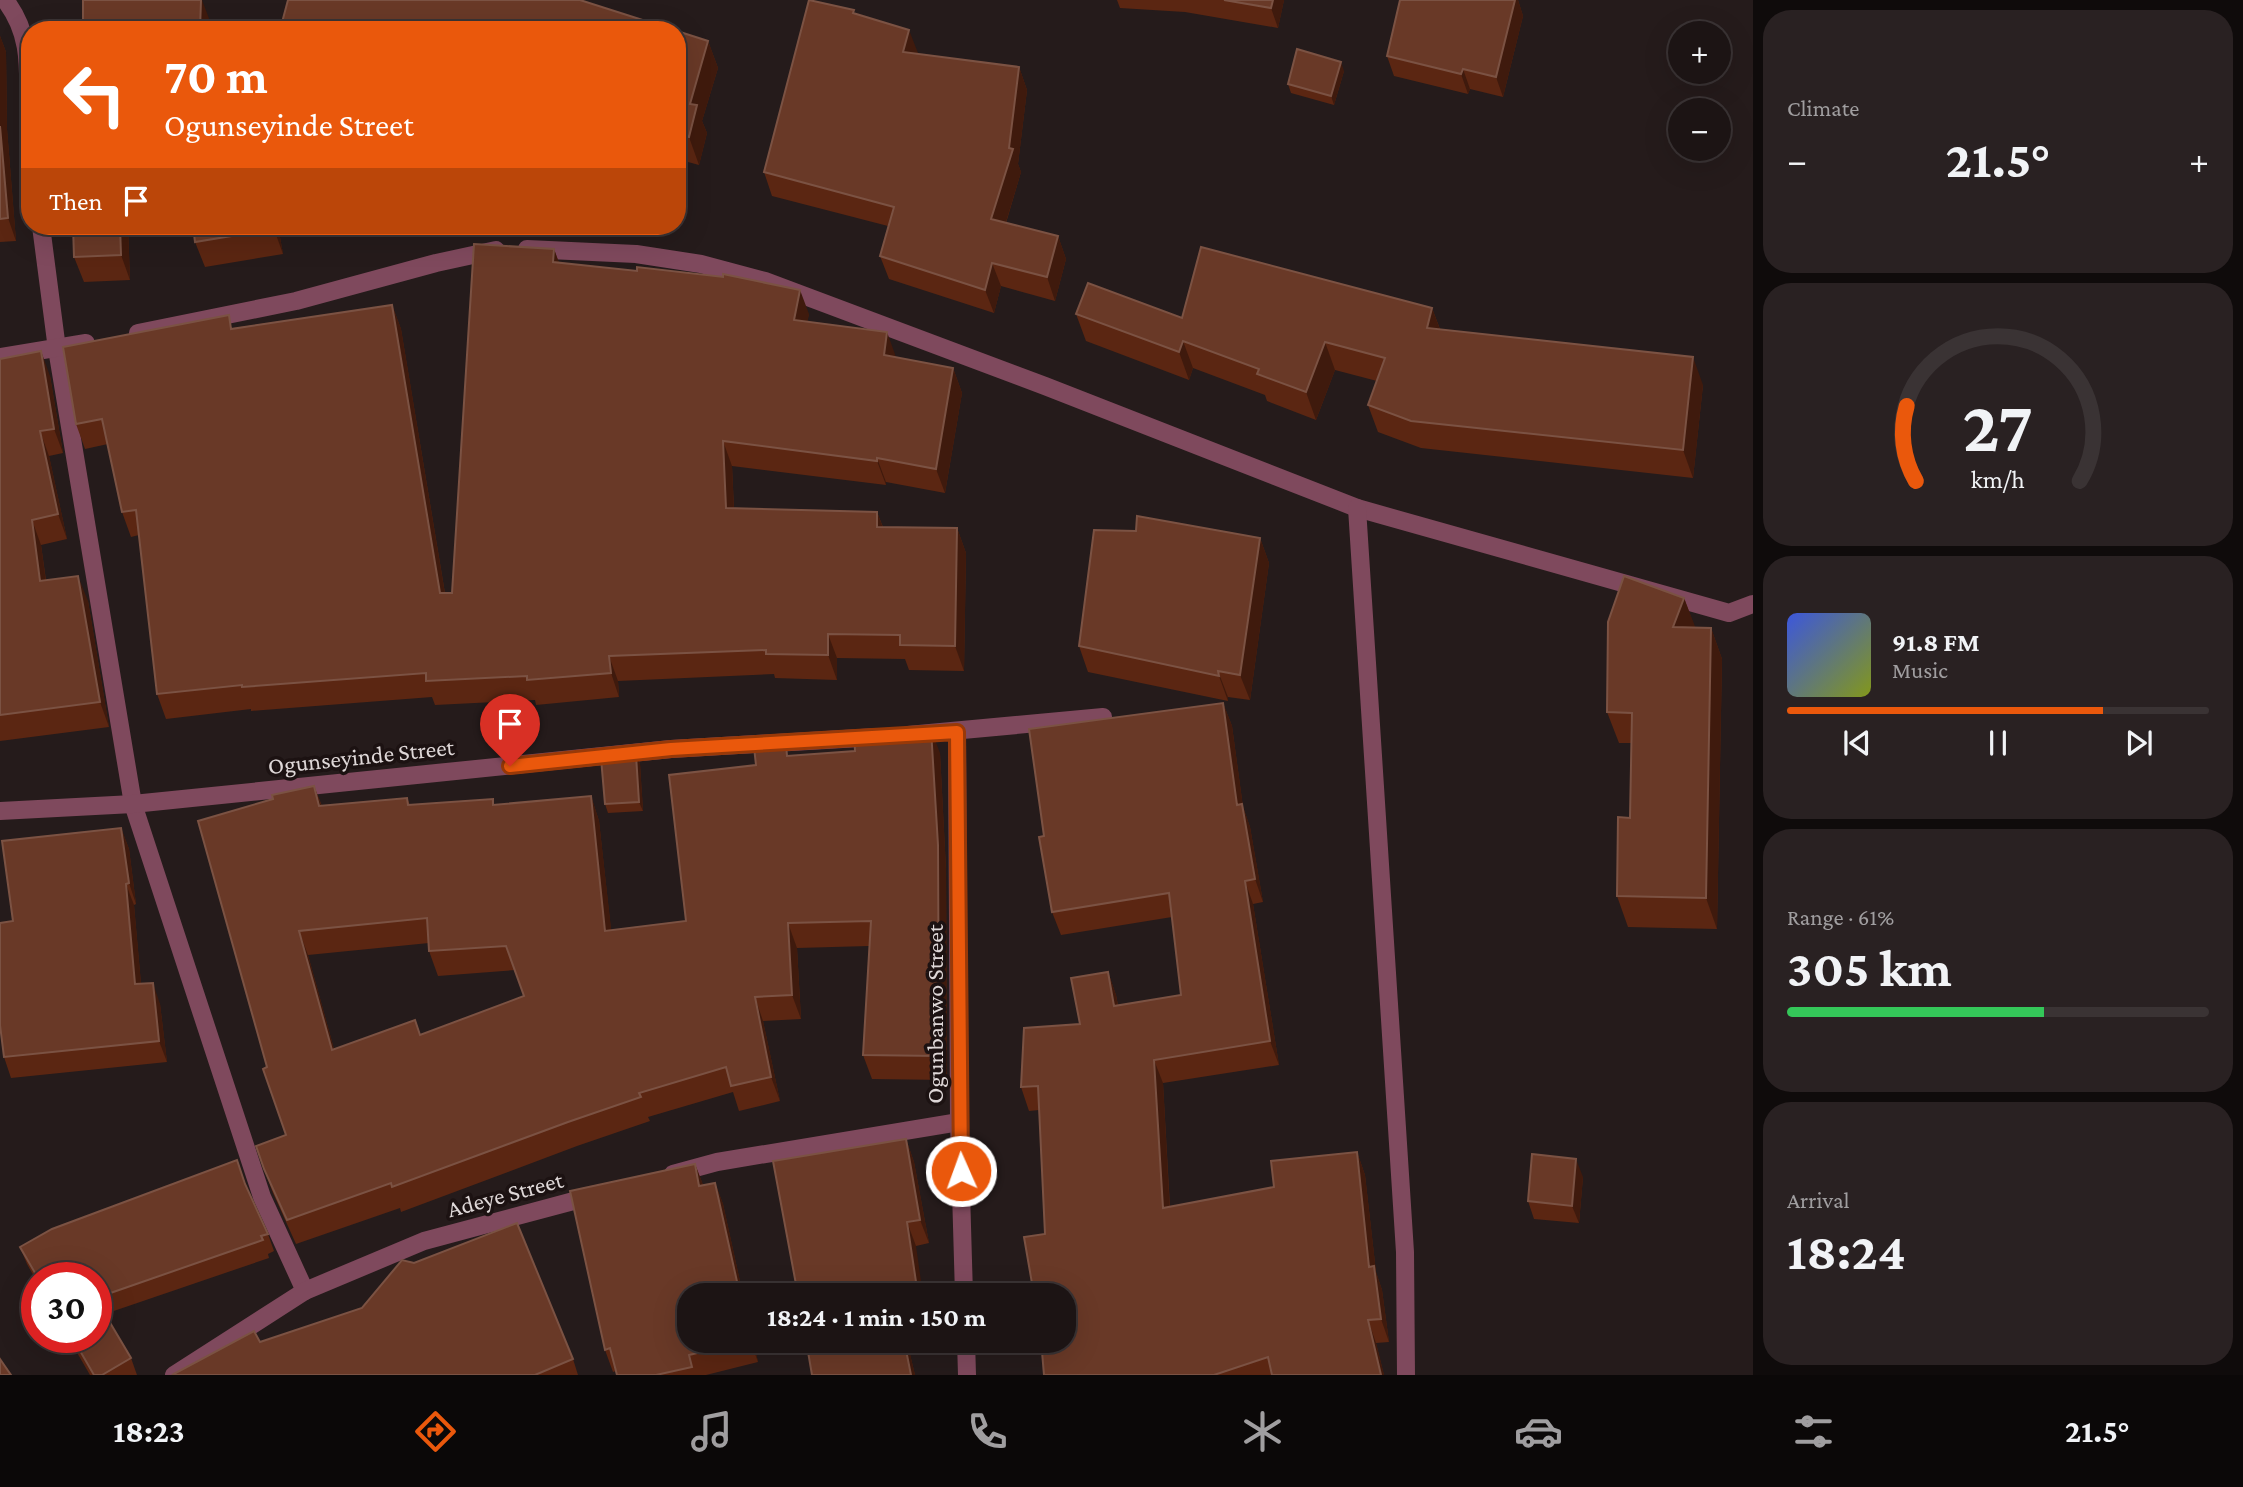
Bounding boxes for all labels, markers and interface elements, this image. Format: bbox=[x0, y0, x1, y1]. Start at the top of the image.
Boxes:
map controls bbox=[1668, 21, 1731, 161]
button: + bbox=[1668, 21, 1731, 84]
icon: left bbox=[49, 49, 140, 140]
text: 70 m bbox=[164, 49, 268, 104]
text: Climate bbox=[1787, 95, 1859, 121]
button: − bbox=[1668, 98, 1731, 161]
text: Ogunseyinde Street bbox=[164, 107, 414, 143]
text: 21.5° bbox=[1946, 130, 2051, 188]
text: − bbox=[1787, 139, 1807, 181]
text: + bbox=[2189, 139, 2209, 181]
icon: arrive bbox=[117, 182, 155, 220]
text: Then bbox=[49, 187, 103, 216]
text: 27 bbox=[1963, 386, 2033, 467]
text: km/h bbox=[1971, 465, 2025, 492]
text: 91.8 FM bbox=[1892, 628, 1980, 657]
text: Music bbox=[1892, 657, 1948, 683]
pin bbox=[480, 694, 540, 766]
icon: arrive bbox=[491, 705, 529, 743]
icon: previous bbox=[1838, 724, 1876, 762]
icon: pause bbox=[1979, 724, 2017, 762]
icon: next bbox=[2120, 724, 2158, 762]
street label: Ogunseyinde Street bbox=[266, 733, 457, 779]
text: Range · 61% bbox=[1787, 904, 1894, 930]
street label: Ogunbanwo Street bbox=[921, 923, 948, 1104]
text: 305 km bbox=[1787, 939, 1952, 997]
position arrow bbox=[924, 1134, 998, 1208]
street label: Adeye Street bbox=[444, 1165, 567, 1222]
text: Arrival bbox=[1787, 1187, 1850, 1213]
text: 18:24 bbox=[1787, 1222, 1906, 1280]
speed limit sign: 30 bbox=[21, 1262, 112, 1353]
text: 18:24 · 1 min · 150 m bbox=[767, 1303, 986, 1332]
icon: directions bbox=[411, 1407, 460, 1456]
icon: music bbox=[687, 1407, 736, 1456]
icon: phone bbox=[963, 1407, 1012, 1456]
icon: climate bbox=[1238, 1407, 1287, 1456]
icon: car bbox=[1514, 1407, 1563, 1456]
icon: filters bbox=[1789, 1407, 1838, 1456]
text: 18:23 bbox=[113, 1413, 185, 1449]
text: 21.5° bbox=[2065, 1413, 2130, 1449]

